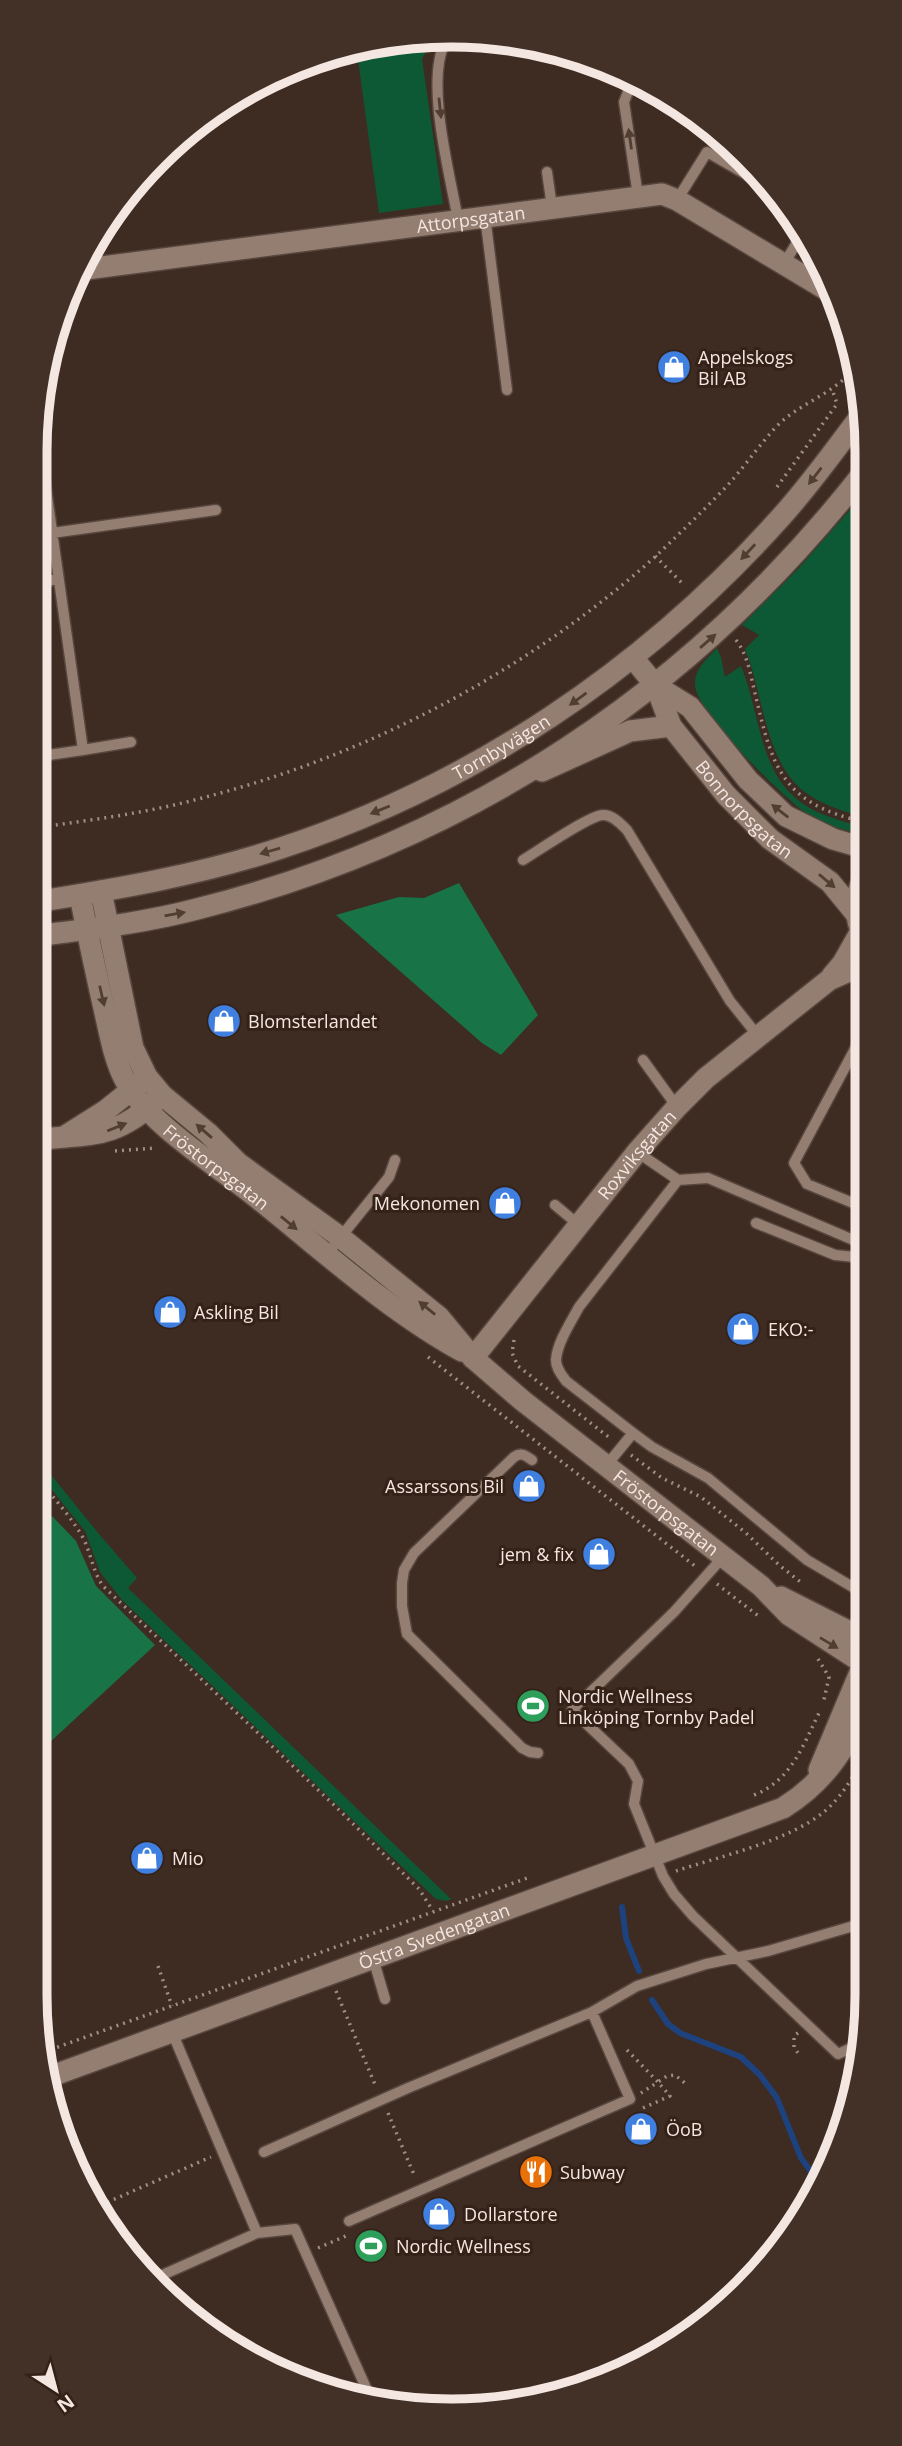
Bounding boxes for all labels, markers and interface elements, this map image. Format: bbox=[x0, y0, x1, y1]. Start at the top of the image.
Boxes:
one-way arrow bbox=[435, 97, 446, 119]
one-way arrow bbox=[624, 128, 635, 150]
street label: Attorpsgatan bbox=[415, 200, 526, 238]
place label: Appelskogs Bil AB bbox=[698, 345, 793, 390]
shop icon: Appelskogs Bil AB bbox=[655, 348, 693, 386]
one-way arrow bbox=[808, 466, 823, 484]
one-way arrow bbox=[741, 543, 757, 560]
one-way arrow bbox=[699, 634, 716, 649]
one-way arrow bbox=[569, 691, 587, 705]
street label: Tornbyvägen bbox=[448, 709, 554, 785]
street label: Bonnorpsgatan bbox=[691, 755, 798, 864]
one-way arrow bbox=[772, 803, 790, 818]
one-way arrow bbox=[369, 805, 390, 816]
one-way arrow bbox=[259, 847, 280, 857]
one-way arrow bbox=[818, 873, 835, 888]
one-way arrow bbox=[164, 908, 186, 919]
one-way arrow bbox=[96, 985, 107, 1007]
shop icon: Blomsterlandet bbox=[205, 1002, 243, 1040]
place label: Blomsterlandet bbox=[248, 1009, 377, 1033]
street label: Roxviksgatan bbox=[592, 1105, 681, 1204]
street label: Fröstorpsgatan bbox=[158, 1119, 275, 1215]
one-way arrow bbox=[106, 1122, 127, 1133]
one-way arrow bbox=[195, 1123, 213, 1139]
shop icon: Mekonomen bbox=[486, 1184, 524, 1222]
place label: Mekonomen bbox=[374, 1191, 480, 1215]
one-way arrow bbox=[280, 1216, 298, 1230]
shop icon: Askling Bil bbox=[151, 1293, 189, 1331]
place label: Askling Bil bbox=[194, 1300, 279, 1324]
one-way arrow bbox=[418, 1300, 436, 1315]
shop icon: EKO:- bbox=[724, 1310, 762, 1348]
place label: EKO:- bbox=[768, 1317, 814, 1341]
street label: Fröstorpsgatan bbox=[609, 1464, 724, 1561]
shop icon: Assarssons Bil bbox=[510, 1467, 548, 1505]
place label: Assarssons Bil bbox=[385, 1474, 504, 1498]
shop icon: jem & fix bbox=[580, 1535, 618, 1573]
place label: jem & fix bbox=[499, 1542, 575, 1566]
one-way arrow bbox=[820, 1636, 839, 1649]
place label: Nordic Wellness Linköping Tornby Padel bbox=[558, 1684, 755, 1729]
sports icon: Nordic Wellness Linköping Tornby Padel bbox=[514, 1687, 552, 1725]
shop icon: Mio bbox=[128, 1839, 166, 1877]
place label: Mio bbox=[172, 1846, 204, 1870]
street label: Östra Svedengatan bbox=[355, 1897, 513, 1975]
shop icon: ÖoB bbox=[622, 2110, 660, 2148]
place label: ÖoB bbox=[666, 2117, 702, 2141]
restaurant icon: Subway bbox=[517, 2153, 555, 2191]
place label: Subway bbox=[560, 2160, 626, 2184]
shop icon: Dollarstore bbox=[420, 2195, 458, 2233]
place label: Dollarstore bbox=[464, 2202, 558, 2226]
sports icon: Nordic Wellness bbox=[352, 2227, 390, 2265]
place label: Nordic Wellness bbox=[396, 2234, 531, 2258]
north arrow bbox=[21, 2355, 91, 2425]
text: N bbox=[52, 2389, 80, 2419]

